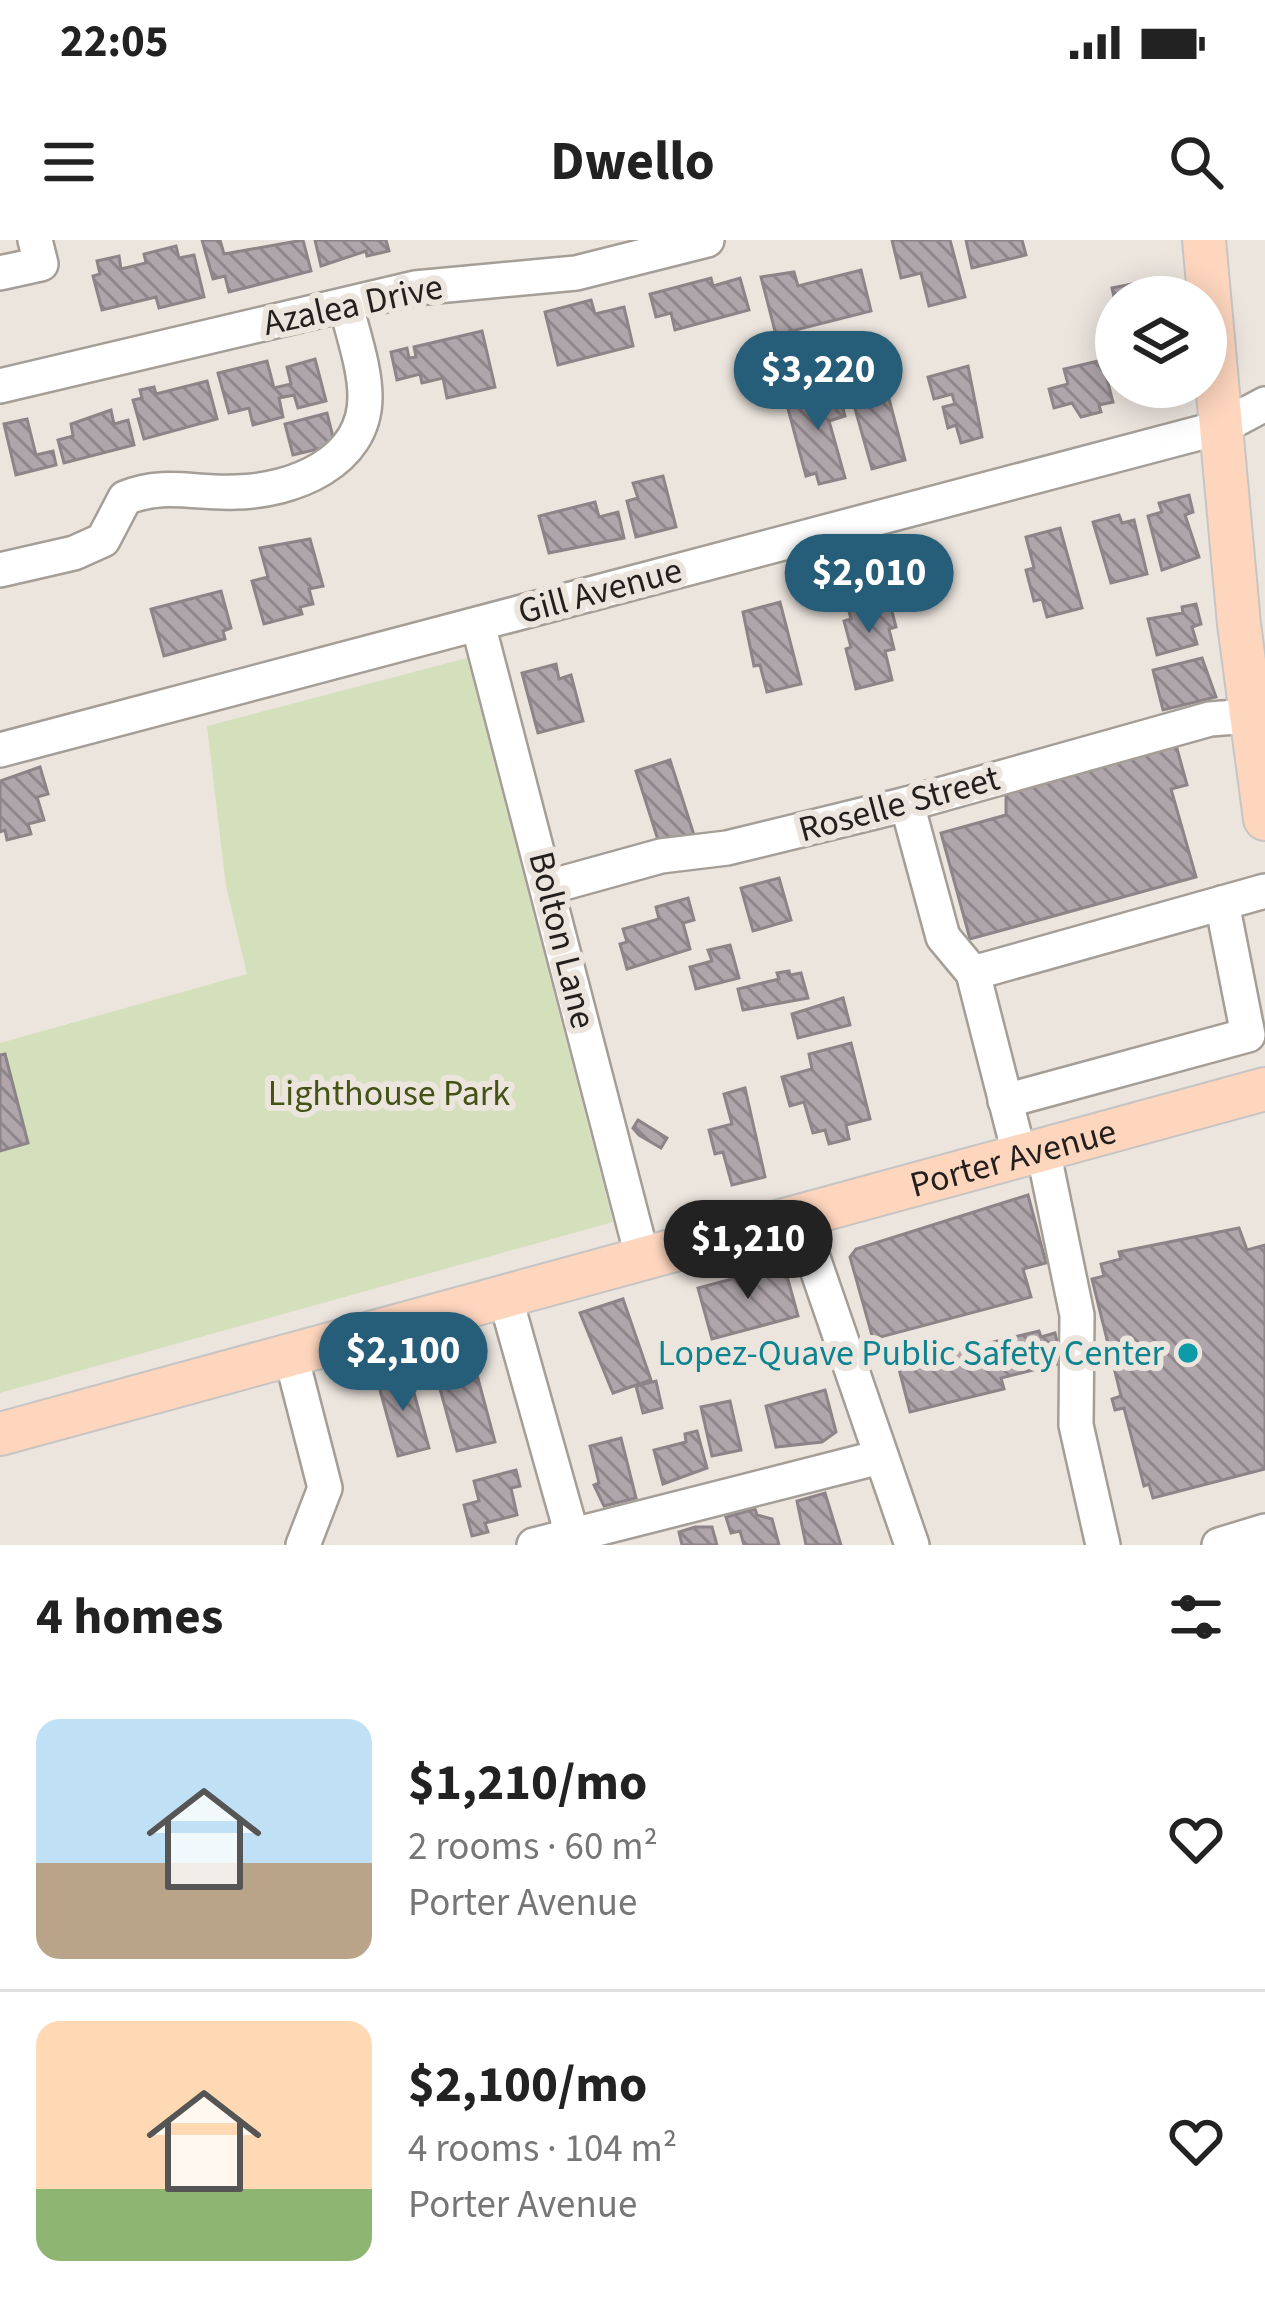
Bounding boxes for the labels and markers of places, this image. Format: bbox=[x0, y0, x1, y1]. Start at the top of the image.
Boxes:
pin: $3,220 bbox=[720, 331, 916, 433]
pin: $2,010 bbox=[771, 534, 967, 636]
pin: $1,210 bbox=[650, 1200, 846, 1302]
pin: $2,100 bbox=[305, 1312, 501, 1414]
place label: Lopez-Quave Public Safety Center bbox=[657, 1328, 1164, 1379]
marker: Lopez-Quave Public Safety Center bbox=[1175, 1340, 1201, 1366]

